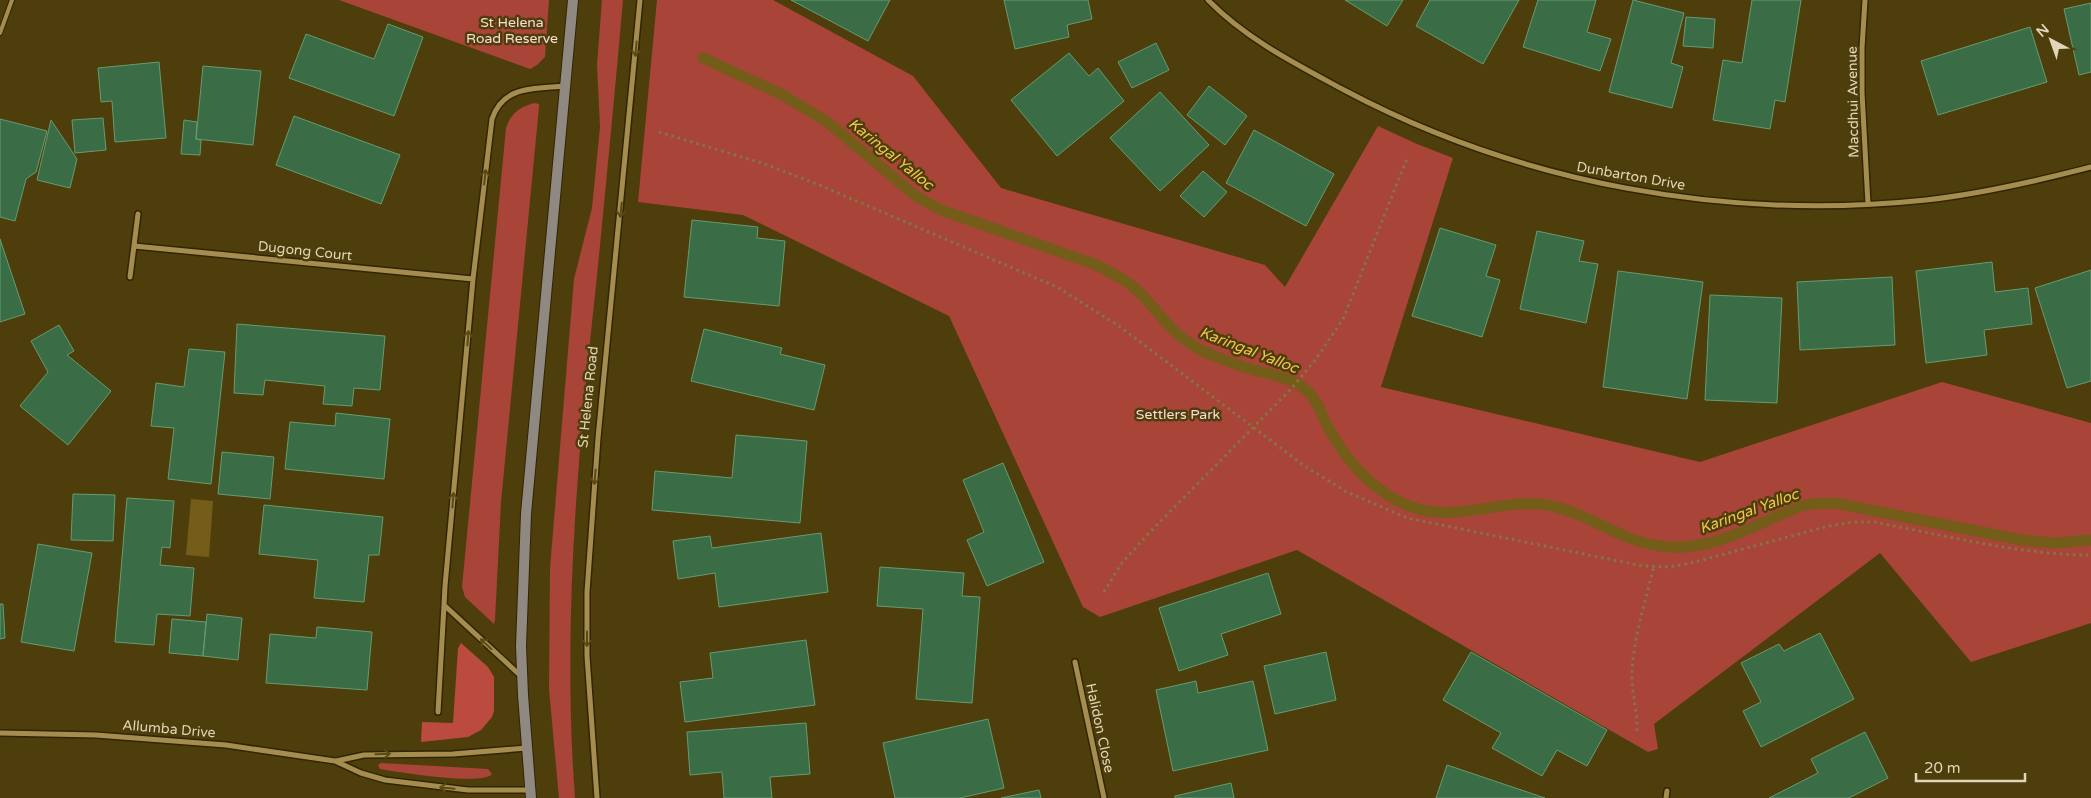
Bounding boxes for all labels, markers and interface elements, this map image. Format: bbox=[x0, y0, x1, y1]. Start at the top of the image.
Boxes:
park label: St Helena Road Reserve bbox=[466, 14, 558, 47]
north arrow bbox=[2026, 15, 2076, 65]
text: N bbox=[2033, 20, 2053, 41]
one-way arrow bbox=[631, 40, 640, 56]
street label: Macdhui Avenue bbox=[1844, 46, 1862, 158]
water label: Karingal Yalloc bbox=[845, 114, 939, 195]
street label: Dunbarton Drive bbox=[1575, 158, 1687, 194]
one-way arrow bbox=[480, 169, 490, 185]
one-way arrow bbox=[616, 202, 626, 218]
street label: Dugong Court bbox=[257, 238, 354, 264]
water label: Karingal Yalloc bbox=[1197, 323, 1303, 378]
one-way arrow bbox=[463, 331, 472, 347]
street label: St Helena Road bbox=[574, 345, 602, 449]
park label: Settlers Park bbox=[1136, 406, 1221, 423]
one-way arrow bbox=[590, 468, 599, 484]
water label: Karingal Yalloc bbox=[1697, 484, 1803, 537]
one-way arrow bbox=[448, 492, 458, 508]
one-way arrow bbox=[582, 630, 592, 647]
one-way arrow bbox=[480, 638, 493, 650]
street label: Halidon Close bbox=[1082, 682, 1118, 774]
street label: Allumba Drive bbox=[122, 716, 216, 742]
one-way arrow bbox=[375, 749, 391, 759]
scale bar bbox=[1916, 750, 2025, 782]
text: 20 m bbox=[1924, 759, 1961, 777]
one-way arrow bbox=[439, 783, 455, 793]

